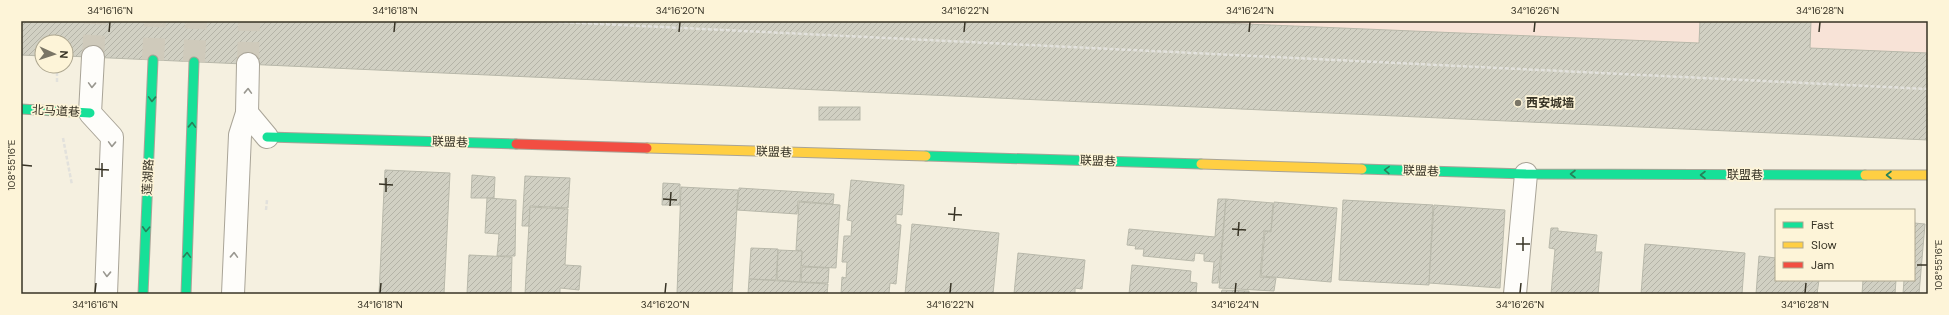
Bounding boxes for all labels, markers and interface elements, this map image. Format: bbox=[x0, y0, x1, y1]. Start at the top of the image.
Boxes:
text: 34°16'16"N bbox=[87, 4, 133, 17]
text: 34°16'18"N bbox=[372, 4, 418, 17]
text: 34°16'20"N bbox=[656, 4, 704, 17]
text: 34°16'22"N bbox=[941, 4, 989, 17]
text: 34°16'24"N bbox=[1226, 4, 1274, 17]
text: 34°16'26"N bbox=[1511, 4, 1559, 17]
text: 34°16'28"N bbox=[1796, 4, 1844, 17]
north arrow bbox=[34, 34, 74, 74]
text: N bbox=[57, 50, 71, 59]
one-way arrow bbox=[87, 82, 96, 88]
one-way arrow bbox=[243, 88, 252, 94]
place label: 西安城墙 bbox=[1526, 95, 1574, 111]
one-way arrow bbox=[148, 96, 156, 102]
marker: 西安城墙 bbox=[1513, 98, 1523, 108]
street label: 北马道巷 bbox=[32, 102, 80, 120]
one-way arrow bbox=[188, 122, 196, 128]
street label: 联盟巷 bbox=[432, 133, 468, 151]
text: 108°55'16"E bbox=[5, 139, 18, 191]
one-way arrow bbox=[108, 141, 116, 147]
street label: 联盟巷 bbox=[756, 143, 792, 161]
street label: 联盟巷 bbox=[1080, 152, 1116, 170]
street label: 莲湖路 bbox=[139, 159, 157, 195]
street label: 联盟巷 bbox=[1403, 162, 1439, 180]
one-way arrow bbox=[1384, 166, 1390, 174]
street label: 联盟巷 bbox=[1727, 167, 1763, 183]
one-way arrow bbox=[1570, 170, 1576, 178]
one-way arrow bbox=[1700, 171, 1706, 179]
one-way arrow bbox=[1886, 171, 1892, 179]
legend bbox=[1775, 209, 1915, 281]
text: Fast bbox=[1811, 217, 1834, 233]
one-way arrow bbox=[142, 226, 150, 232]
text: Slow bbox=[1811, 237, 1837, 253]
text: 108°55'16"E bbox=[1932, 239, 1945, 291]
one-way arrow bbox=[183, 252, 192, 258]
one-way arrow bbox=[230, 252, 239, 258]
text: Jam bbox=[1811, 257, 1834, 273]
one-way arrow bbox=[102, 271, 111, 277]
text: 34°16'16"N bbox=[72, 298, 118, 311]
text: 34°16'18"N bbox=[357, 298, 403, 311]
text: 34°16'20"N bbox=[641, 298, 689, 311]
text: 34°16'22"N bbox=[926, 298, 974, 311]
text: 34°16'24"N bbox=[1211, 298, 1259, 311]
text: 34°16'26"N bbox=[1496, 298, 1544, 311]
text: 34°16'28"N bbox=[1781, 298, 1829, 311]

